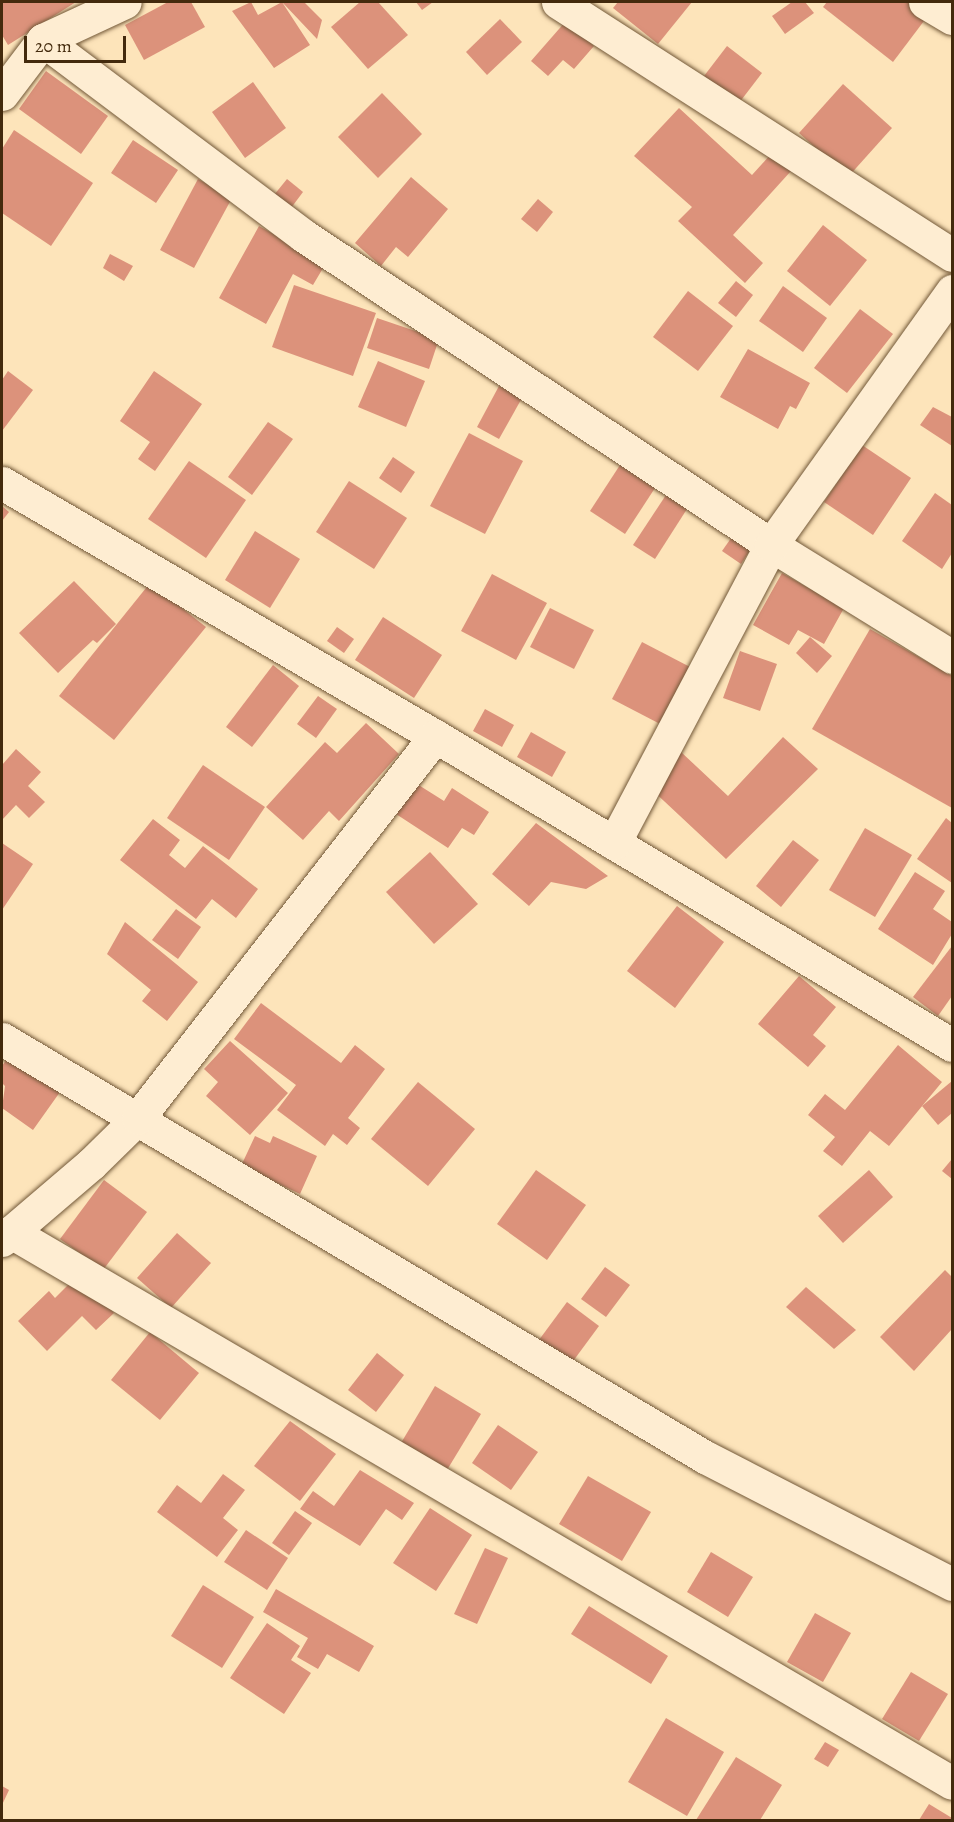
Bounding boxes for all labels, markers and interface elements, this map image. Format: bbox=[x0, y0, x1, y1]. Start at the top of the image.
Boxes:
scale bar bbox=[27, 24, 129, 62]
text: 20 m bbox=[35, 34, 72, 58]

